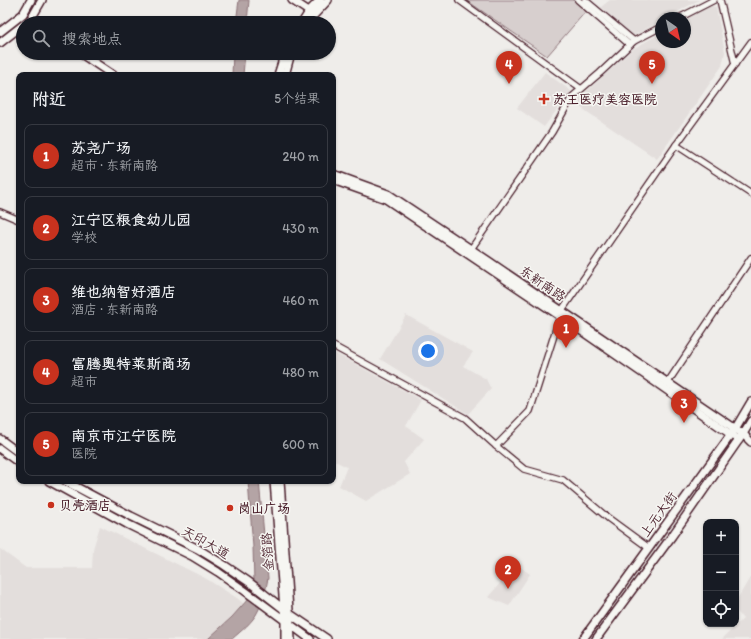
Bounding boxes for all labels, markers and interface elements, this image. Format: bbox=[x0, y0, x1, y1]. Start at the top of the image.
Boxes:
north arrow bbox=[655, 12, 691, 48]
search box bbox=[16, 16, 336, 60]
icon: search bbox=[30, 27, 52, 49]
text: 搜索地点 bbox=[62, 30, 122, 48]
pin: 4 bbox=[496, 51, 522, 84]
pin: 5 bbox=[639, 51, 665, 84]
text: 附近 bbox=[32, 89, 66, 109]
text: 5个结果 bbox=[274, 91, 320, 106]
place label: 苏王医疗美容医院 bbox=[553, 92, 657, 107]
marker: 苏王医疗美容医院 bbox=[538, 93, 550, 105]
text: 苏尧广场 bbox=[71, 139, 131, 157]
text: 1 bbox=[43, 149, 49, 164]
text: 240 m bbox=[282, 149, 319, 164]
text: 超市 · 东新南路 bbox=[71, 158, 158, 173]
text: 江宁区粮食幼儿园 bbox=[71, 211, 191, 229]
text: 2 bbox=[43, 221, 49, 236]
text: 430 m bbox=[282, 221, 319, 236]
text: 学校 bbox=[71, 230, 97, 245]
street label: 东新南路 bbox=[517, 263, 568, 304]
text: 维也纳智好酒店 bbox=[71, 283, 176, 301]
text: 3 bbox=[42, 293, 50, 308]
text: 460 m bbox=[282, 293, 319, 308]
text: 酒店 · 东新南路 bbox=[71, 302, 158, 317]
pin: 1 bbox=[553, 315, 579, 348]
your location bbox=[418, 341, 438, 361]
text: 富腾奥特莱斯商场 bbox=[71, 355, 191, 373]
text: 4 bbox=[42, 365, 50, 380]
text: 480 m bbox=[282, 365, 319, 380]
text: 超市 bbox=[71, 374, 97, 389]
pin: 3 bbox=[671, 390, 697, 423]
text: 南京市江宁医院 bbox=[71, 427, 176, 445]
text: 5 bbox=[43, 437, 49, 452]
text: 600 m bbox=[282, 437, 319, 452]
text: 医院 bbox=[71, 446, 97, 461]
street label: 上元大街 bbox=[637, 489, 680, 540]
place label: 贝壳酒店 bbox=[59, 498, 111, 513]
marker: 贝壳酒店 bbox=[46, 500, 56, 510]
place label: 岗山广场 bbox=[238, 501, 290, 516]
marker: 岗山广场 bbox=[225, 503, 235, 513]
map controls bbox=[703, 519, 739, 627]
button: + bbox=[703, 519, 739, 555]
street label: 天印大道 bbox=[179, 523, 232, 562]
street label: 金箔路 bbox=[259, 532, 276, 572]
button: − bbox=[703, 555, 739, 591]
pin: 2 bbox=[495, 556, 521, 589]
button: locate bbox=[703, 591, 739, 627]

